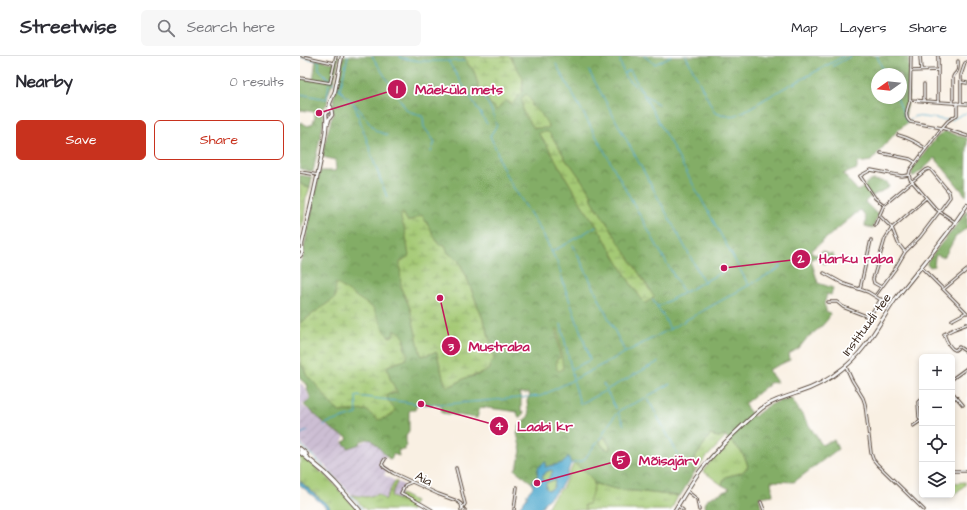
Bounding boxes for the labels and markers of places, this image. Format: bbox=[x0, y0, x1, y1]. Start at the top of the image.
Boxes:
callout: Mäeküla mets bbox=[387, 76, 511, 102]
callout: Harku raba bbox=[791, 246, 901, 272]
callout: Mustraba bbox=[441, 333, 538, 359]
callout: Laabi kr bbox=[489, 413, 581, 439]
callout: Mõisajärv bbox=[611, 447, 708, 473]

